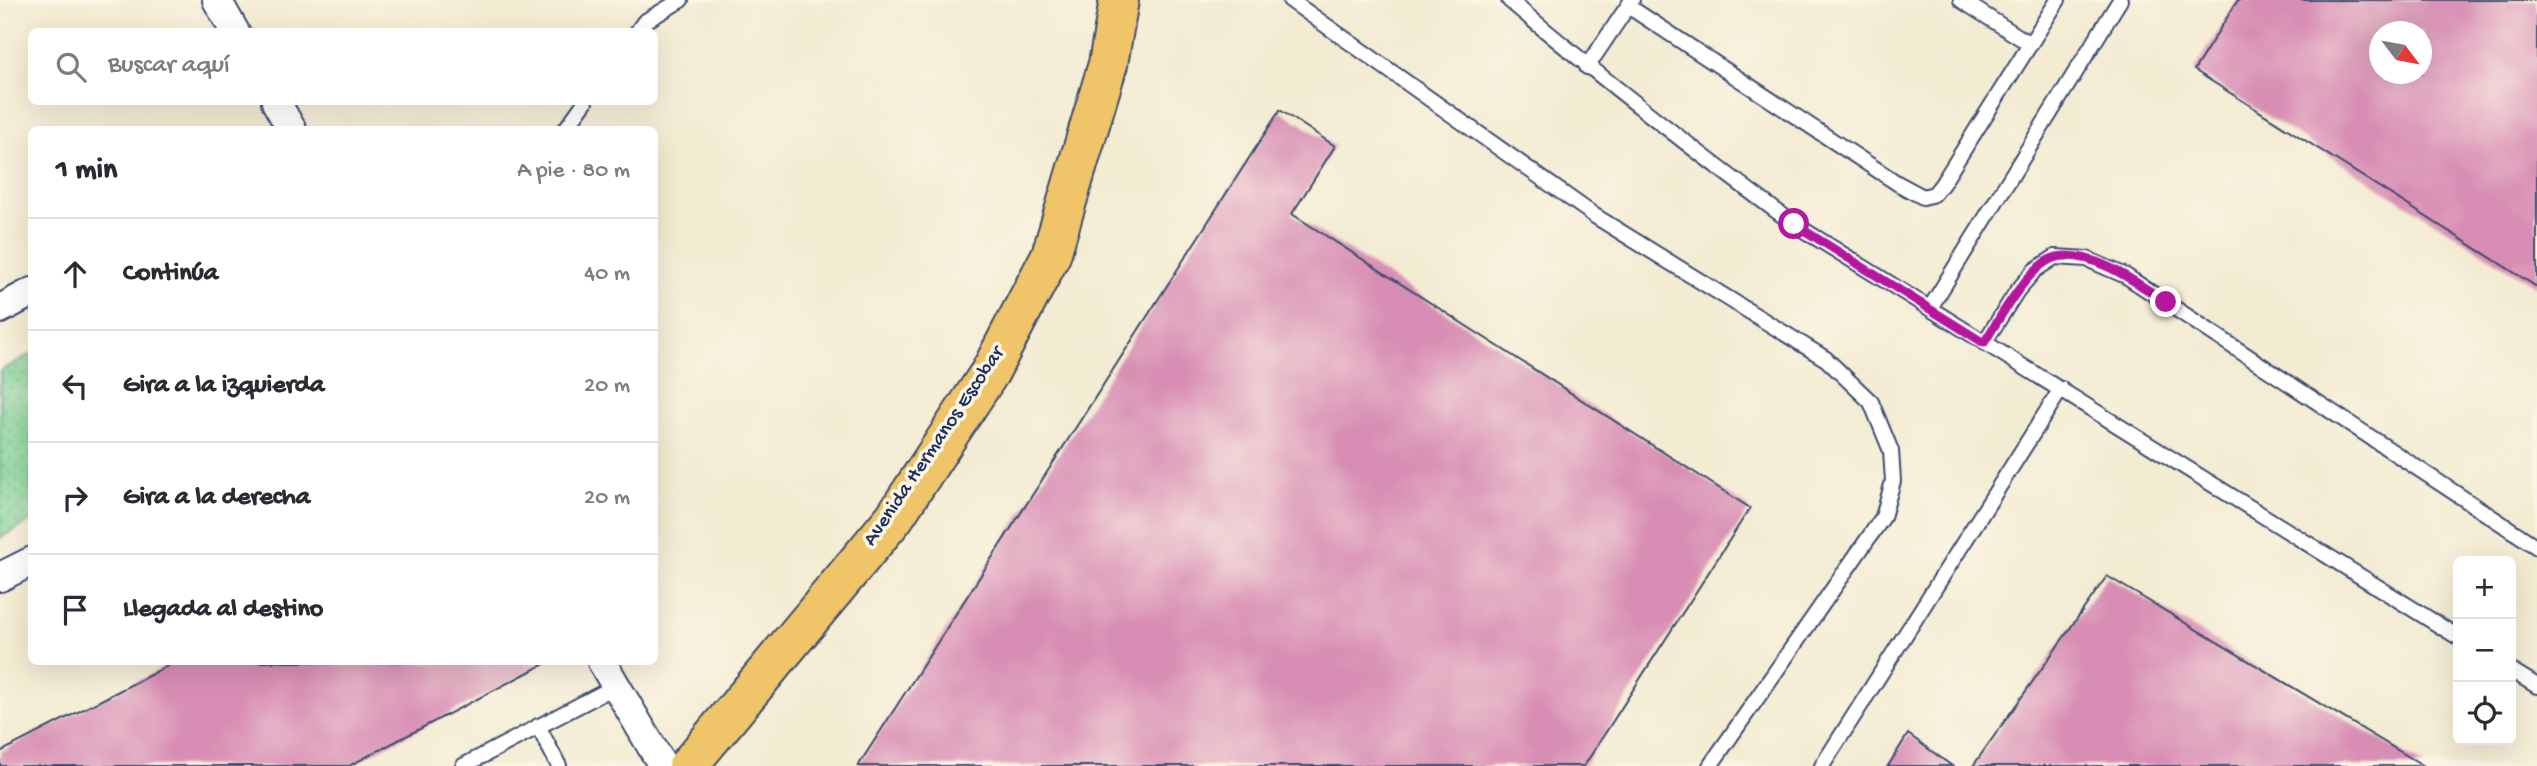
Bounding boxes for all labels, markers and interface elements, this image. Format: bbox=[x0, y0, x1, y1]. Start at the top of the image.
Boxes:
north arrow bbox=[2369, 21, 2432, 84]
search box bbox=[28, 28, 658, 105]
icon: search bbox=[52, 48, 90, 86]
text: Buscar aquí bbox=[108, 51, 230, 82]
text: 1 min bbox=[56, 154, 117, 189]
text: A pie · 80 m bbox=[517, 158, 630, 185]
route start bbox=[1778, 208, 1809, 239]
icon: ahead bbox=[56, 255, 94, 293]
text: Continúa bbox=[123, 259, 218, 290]
text: 40 m bbox=[584, 261, 630, 288]
route end bbox=[2150, 286, 2181, 317]
street label: Avenida Hermanos Escobar bbox=[859, 341, 1012, 552]
icon: left bbox=[56, 367, 94, 405]
text: Gira a la izquierda bbox=[123, 371, 325, 402]
text: 20 m bbox=[584, 373, 630, 400]
icon: right bbox=[56, 479, 94, 517]
text: Gira a la derecha bbox=[123, 483, 310, 514]
text: 20 m bbox=[584, 485, 630, 512]
map controls bbox=[2453, 556, 2516, 745]
button: + bbox=[2453, 556, 2516, 619]
icon: arrive bbox=[56, 591, 94, 629]
text: Llegada al destino bbox=[123, 595, 323, 626]
button: − bbox=[2453, 619, 2516, 682]
button: locate bbox=[2453, 682, 2516, 745]

